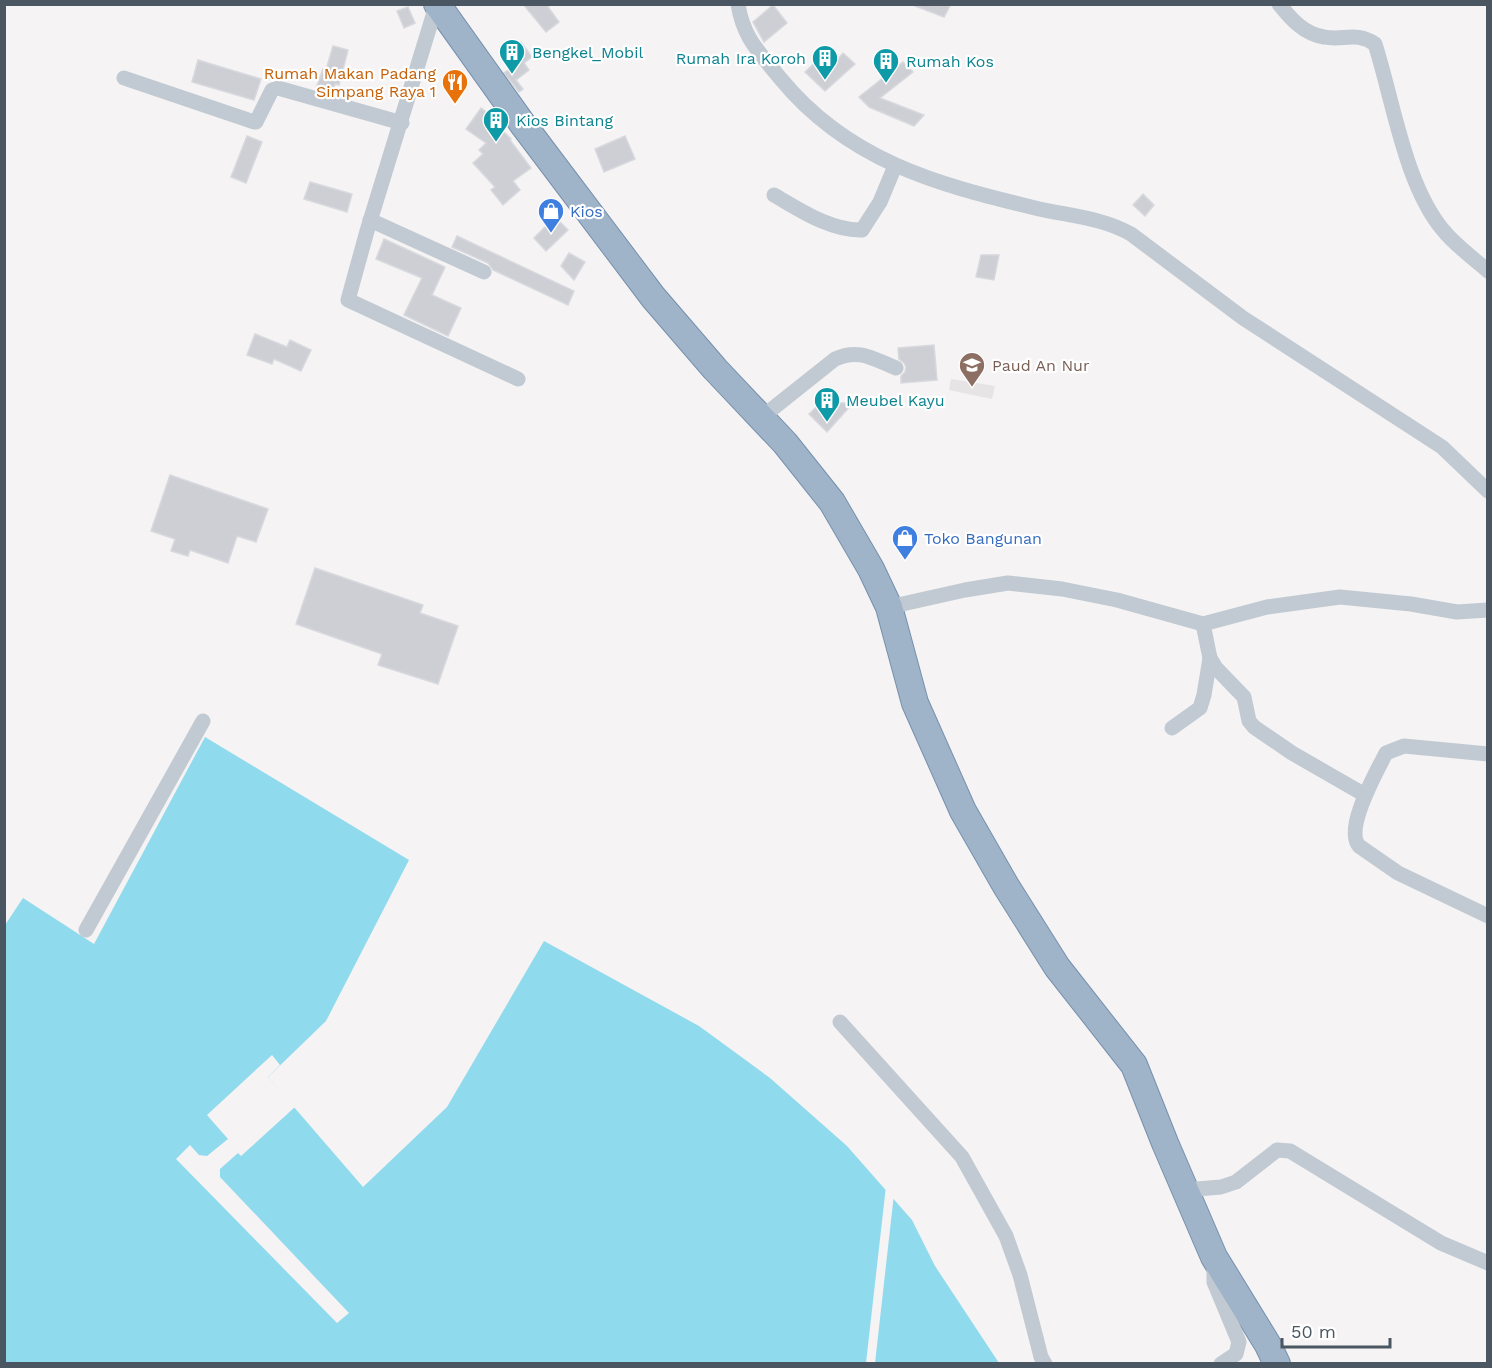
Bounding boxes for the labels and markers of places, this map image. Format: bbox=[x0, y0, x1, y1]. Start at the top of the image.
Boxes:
building icon: Bengkel_Mobil bbox=[497, 37, 527, 75]
place label: Bengkel_Mobil bbox=[532, 43, 643, 62]
building icon: Rumah Ira Koroh bbox=[810, 43, 840, 81]
building icon: Rumah Kos bbox=[871, 46, 901, 84]
place label: Rumah Ira Koroh bbox=[676, 49, 806, 68]
place label: Rumah Kos bbox=[906, 52, 994, 71]
place label: Rumah Makan Padang Simpang Raya 1 bbox=[264, 64, 436, 101]
restaurant icon: Rumah Makan Padang Simpang Raya 1 bbox=[440, 67, 470, 105]
building icon: Kios Bintang bbox=[481, 105, 511, 143]
place label: Kios Bintang bbox=[516, 111, 613, 130]
shop icon: Kios bbox=[536, 196, 566, 234]
place label: Kios bbox=[570, 202, 603, 221]
school or university icon: Paud An Nur bbox=[957, 350, 987, 388]
place label: Paud An Nur bbox=[992, 356, 1090, 375]
building icon: Meubel Kayu bbox=[812, 385, 842, 423]
place label: Meubel Kayu bbox=[846, 391, 945, 410]
shop icon: Toko Bangunan bbox=[890, 523, 920, 561]
place label: Toko Bangunan bbox=[924, 529, 1042, 548]

